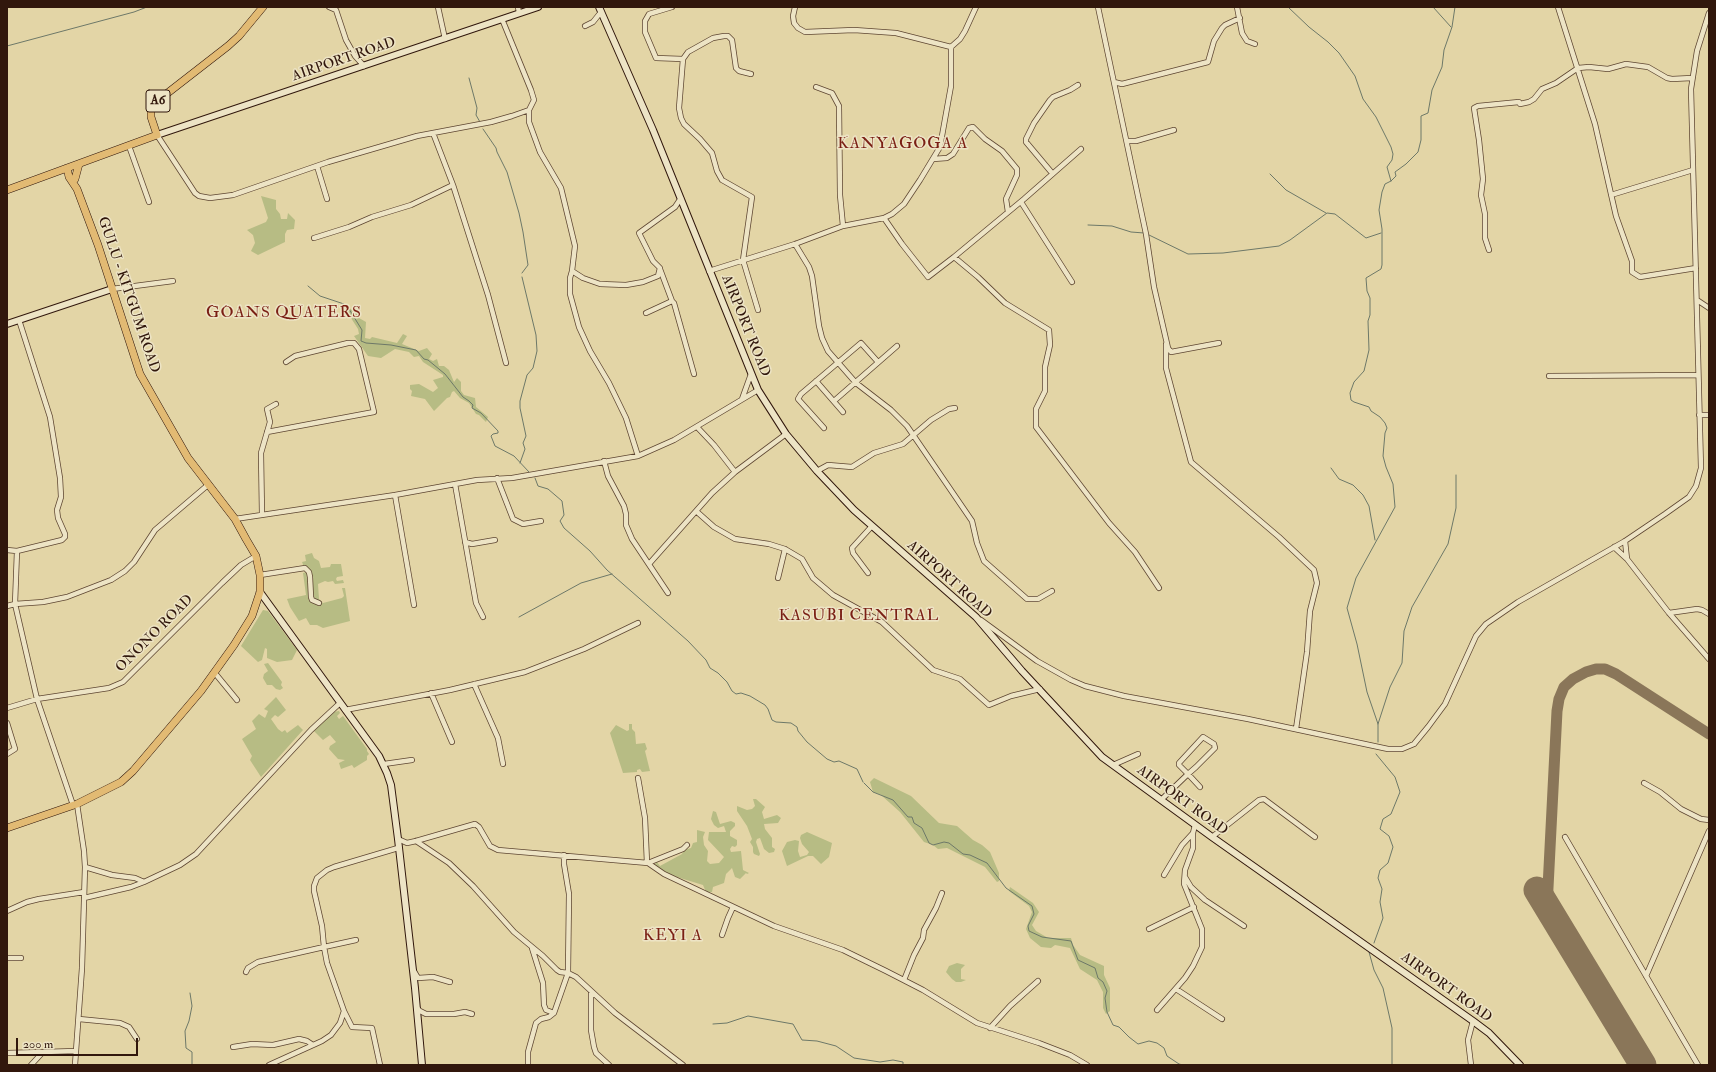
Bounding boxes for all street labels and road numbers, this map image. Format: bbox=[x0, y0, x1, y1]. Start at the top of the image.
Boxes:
street label: AIRPORT ROAD bbox=[290, 34, 398, 86]
road number: A6 bbox=[146, 90, 170, 112]
street label: GULU - KITGUM ROAD bbox=[93, 215, 163, 375]
street label: AIRPORT ROAD bbox=[717, 273, 773, 379]
street label: AIRPORT ROAD bbox=[903, 538, 995, 622]
street label: ONONO ROAD bbox=[113, 592, 197, 676]
street label: AIRPORT ROAD bbox=[1133, 762, 1231, 840]
street label: AIRPORT ROAD bbox=[1397, 949, 1495, 1027]

